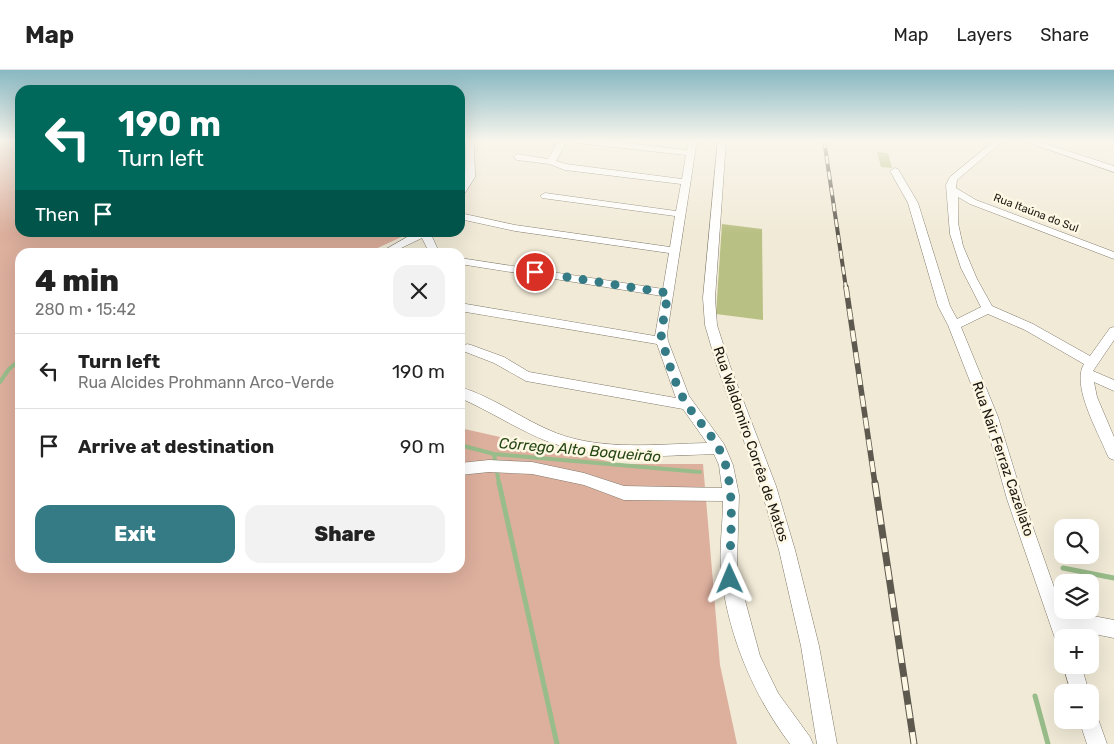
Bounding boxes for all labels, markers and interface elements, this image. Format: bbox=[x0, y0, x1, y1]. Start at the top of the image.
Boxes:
text: Map bbox=[25, 21, 74, 49]
text: Map bbox=[894, 24, 929, 46]
text: Layers bbox=[957, 24, 1012, 46]
text: Share bbox=[1040, 24, 1089, 46]
text: 190 m bbox=[118, 103, 221, 145]
icon: left bbox=[35, 105, 100, 170]
text: Turn left bbox=[118, 145, 204, 172]
street label: Rua Itaúna do Sul bbox=[992, 191, 1080, 235]
icon: arrive bbox=[89, 200, 117, 228]
text: Then bbox=[35, 203, 79, 226]
pin bbox=[514, 251, 556, 293]
icon: arrive bbox=[521, 258, 549, 286]
text: 4 min bbox=[35, 263, 119, 299]
button: close bbox=[393, 265, 445, 317]
text: 280 m · 15:42 bbox=[35, 300, 136, 319]
street label: Rua Waldomiro Corrêa de Matos bbox=[710, 344, 792, 544]
text: Turn left bbox=[78, 350, 160, 373]
icon: left bbox=[35, 357, 63, 385]
text: 190 m bbox=[392, 360, 445, 383]
text: Rua Alcides Prohmann Arco-Verde bbox=[78, 373, 334, 392]
street label: Rua Nair Ferraz Cazellato bbox=[968, 379, 1038, 539]
icon: arrive bbox=[35, 432, 63, 460]
water label: Córrego Alto Boqueirão bbox=[498, 434, 662, 466]
text: Arrive at destination bbox=[78, 435, 274, 458]
text: 90 m bbox=[400, 435, 445, 458]
button: Exit bbox=[35, 505, 235, 563]
button: Share bbox=[245, 505, 445, 563]
map controls bbox=[1054, 519, 1099, 729]
button: search bbox=[1054, 519, 1099, 564]
position arrow bbox=[703, 552, 755, 604]
button: layers bbox=[1054, 574, 1099, 619]
button: + bbox=[1054, 629, 1099, 674]
button: − bbox=[1054, 684, 1099, 729]

